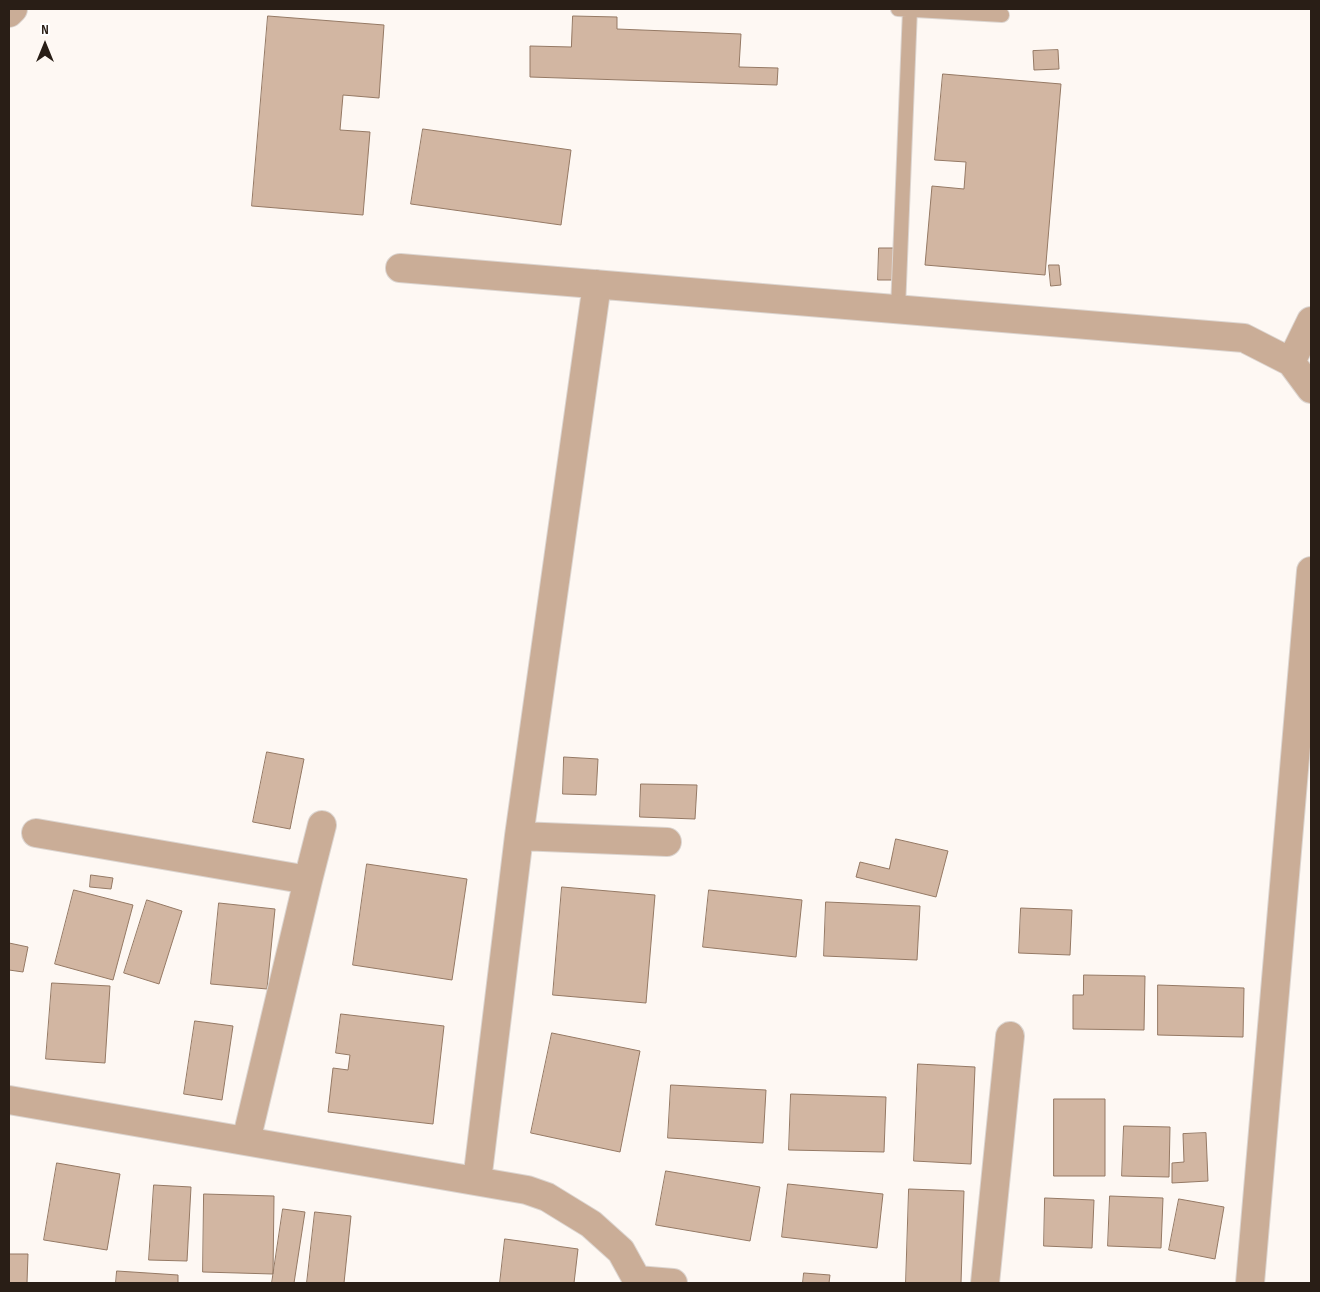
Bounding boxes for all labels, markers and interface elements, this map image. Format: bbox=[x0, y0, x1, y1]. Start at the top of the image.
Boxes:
north arrow bbox=[20, 20, 70, 70]
text: N bbox=[41, 21, 49, 38]

